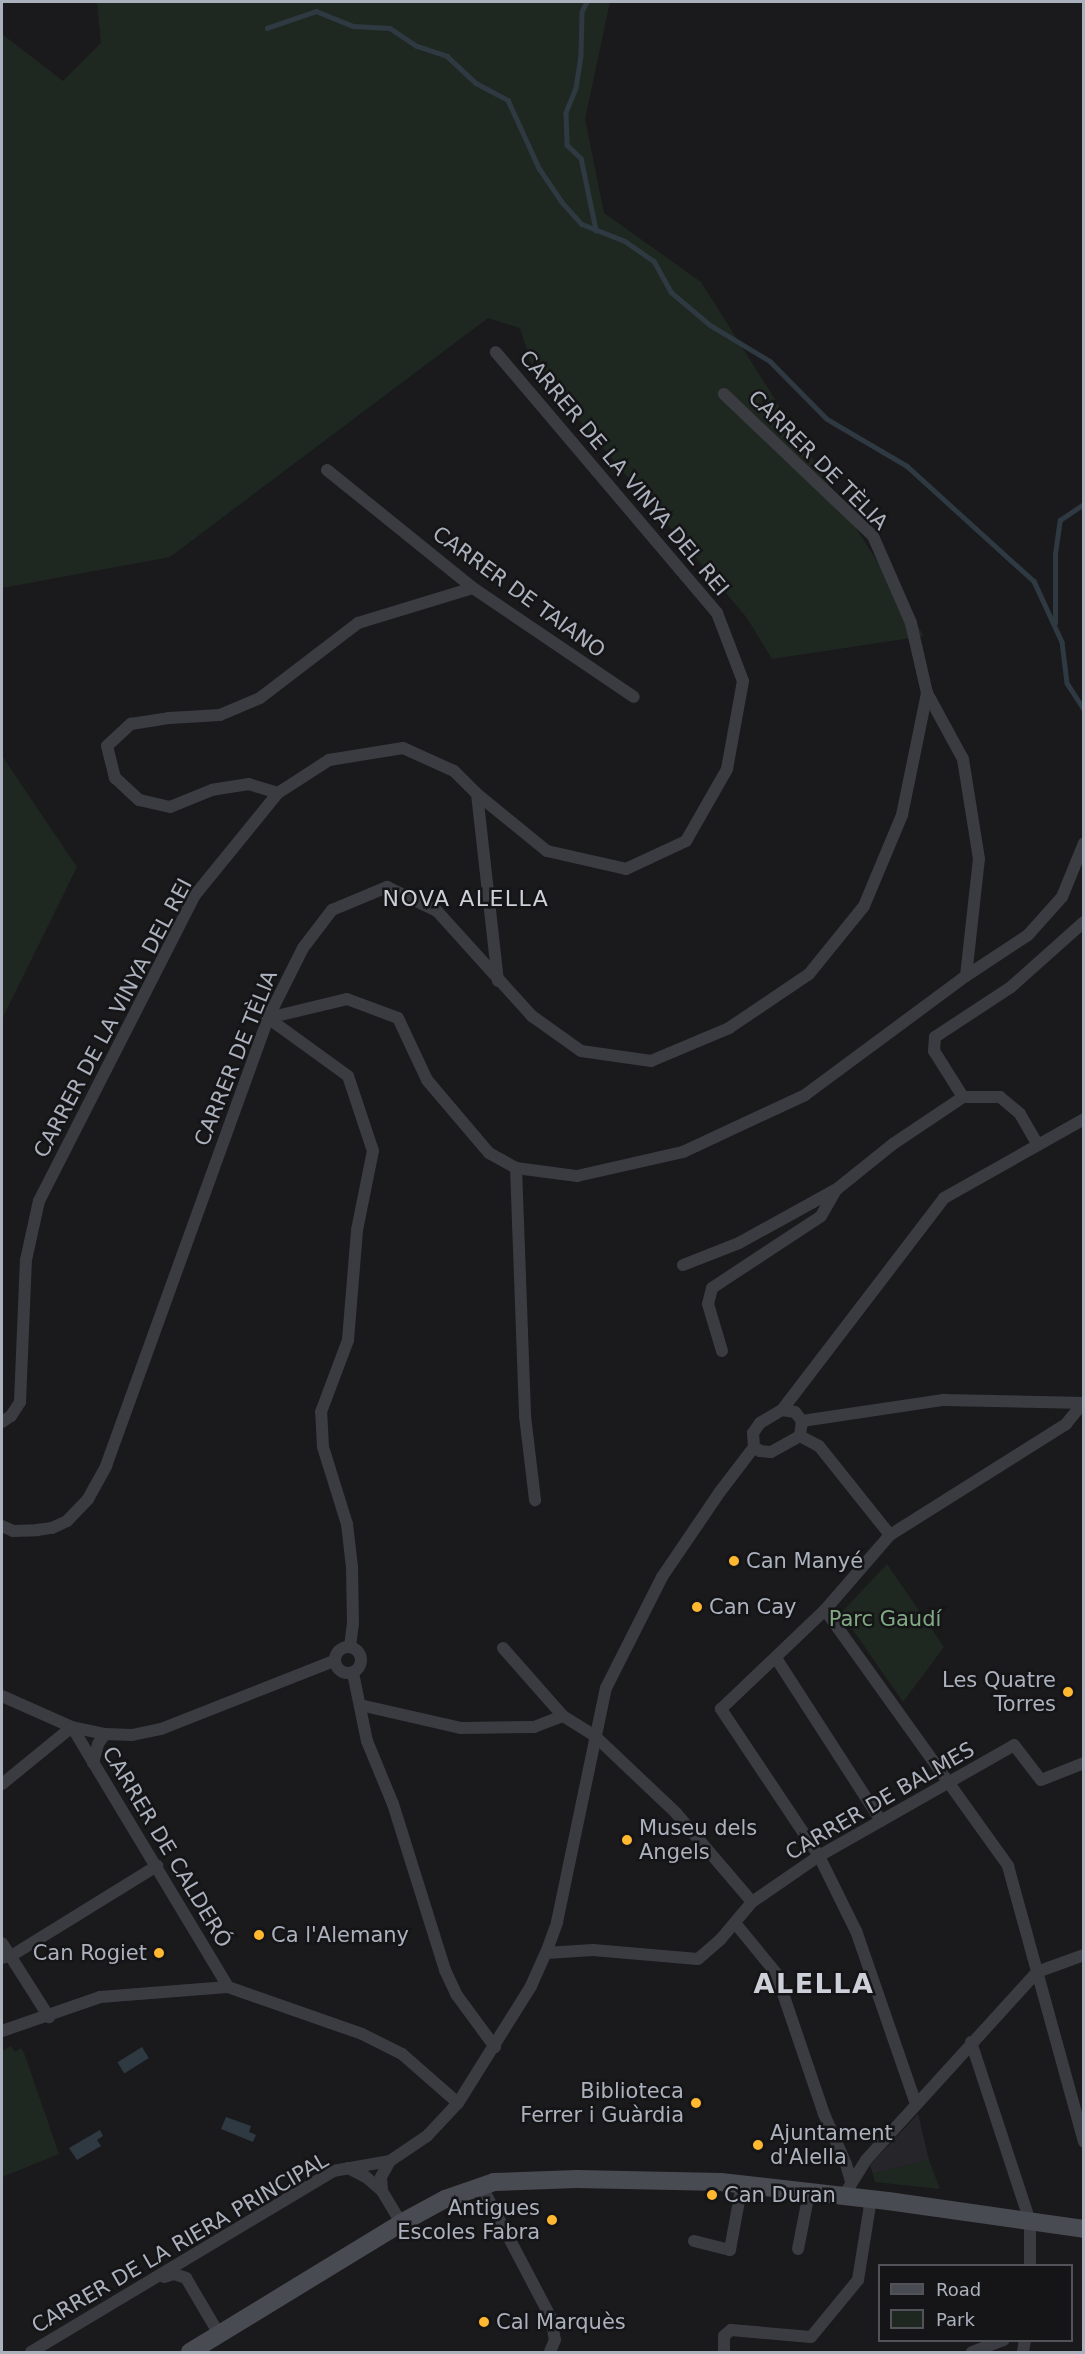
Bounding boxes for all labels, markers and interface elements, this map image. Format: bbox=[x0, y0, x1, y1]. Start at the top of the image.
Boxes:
street label: CARRER DE LA VINYA DEL REI bbox=[514, 345, 734, 601]
street label: CARRER DE TÈLIA bbox=[743, 385, 893, 535]
street label: CARRER DE TAIANO bbox=[428, 521, 610, 663]
street label: CARRER DE LA VINYA DEL REI bbox=[29, 874, 197, 1162]
district label: NOVA ALELLA bbox=[383, 886, 549, 912]
street label: CARRER DE TÈLIA bbox=[189, 966, 283, 1150]
place label: Can Manyé bbox=[746, 1548, 863, 1574]
marker: Can Manyé bbox=[727, 1554, 741, 1568]
place label: Can Cay bbox=[709, 1594, 796, 1620]
marker: Can Cay bbox=[690, 1600, 704, 1614]
park label: Parc Gaudí bbox=[829, 1606, 941, 1632]
place label: Les Quatre Torres bbox=[942, 1667, 1056, 1717]
marker: Les Quatre Torres bbox=[1061, 1685, 1075, 1699]
street label: CARRER DE BALMES bbox=[781, 1737, 979, 1865]
street label: CARRER DE CALDERÓ bbox=[97, 1742, 237, 1952]
place label: Museu dels Angels bbox=[639, 1815, 757, 1865]
marker: Museu dels Angels bbox=[620, 1833, 634, 1847]
place label: Ca l'Alemany bbox=[271, 1922, 409, 1948]
marker: Ca l'Alemany bbox=[252, 1928, 266, 1942]
place label: Can Rogiet bbox=[33, 1940, 147, 1966]
marker: Can Rogiet bbox=[152, 1946, 166, 1960]
district label: ALELLA bbox=[754, 1968, 874, 2000]
place label: Biblioteca Ferrer i Guàrdia bbox=[520, 2078, 684, 2128]
marker: Biblioteca Ferrer i Guàrdia bbox=[689, 2096, 703, 2110]
place label: Ajuntament d'Alella bbox=[770, 2120, 893, 2170]
marker: Ajuntament d'Alella bbox=[751, 2138, 765, 2152]
street label: CARRER DE LA RIERA PRINCIPAL bbox=[27, 2148, 333, 2338]
place label: Can Duran bbox=[724, 2182, 836, 2208]
marker: Can Duran bbox=[705, 2188, 719, 2202]
place label: Antigues Escoles Fabra bbox=[397, 2195, 540, 2245]
marker: Antigues Escoles Fabra bbox=[545, 2213, 559, 2227]
legend bbox=[878, 2264, 1073, 2342]
text: Road bbox=[936, 2279, 981, 2300]
place label: Cal Marquès bbox=[496, 2309, 626, 2335]
text: Park bbox=[936, 2309, 975, 2330]
marker: Cal Marquès bbox=[477, 2315, 491, 2329]

